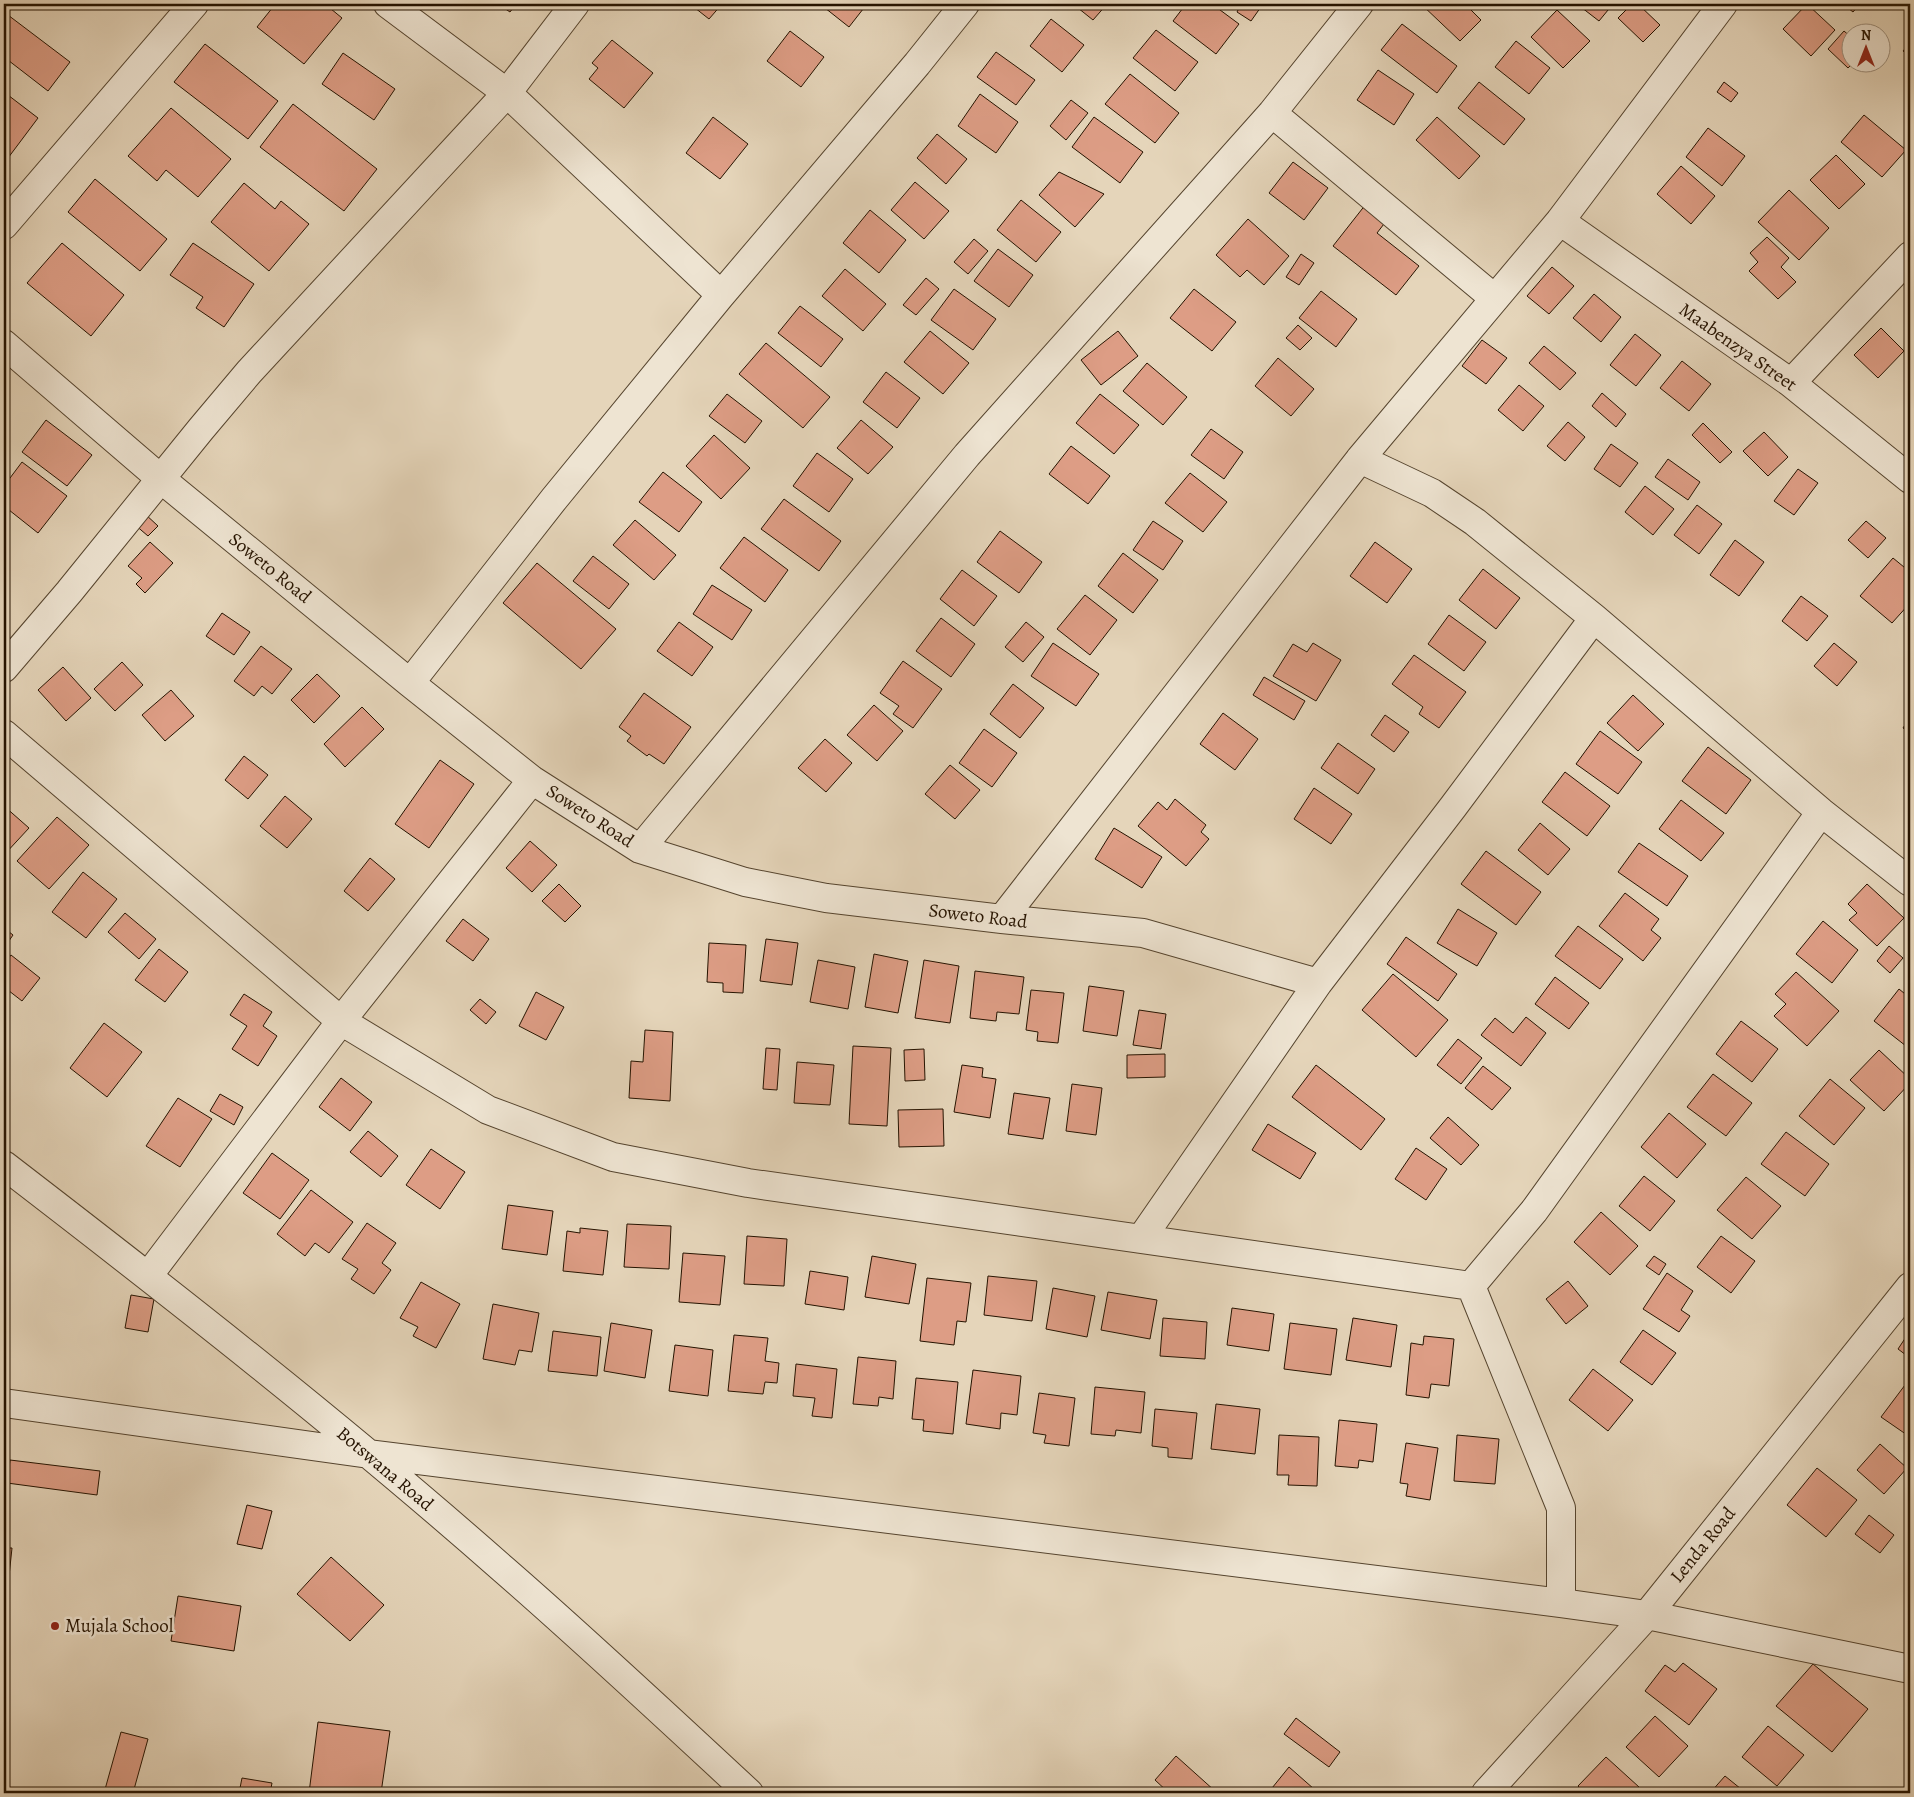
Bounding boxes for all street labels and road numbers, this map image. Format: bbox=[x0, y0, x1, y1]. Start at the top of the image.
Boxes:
street label: Maabenzya Street bbox=[1674, 297, 1802, 397]
street label: Soweto Road bbox=[223, 527, 317, 610]
street label: Soweto Road bbox=[541, 778, 639, 854]
street label: Soweto Road bbox=[927, 897, 1030, 935]
street label: Botswana Road bbox=[331, 1421, 440, 1518]
street label: Lenda Road bbox=[1664, 1501, 1742, 1589]

